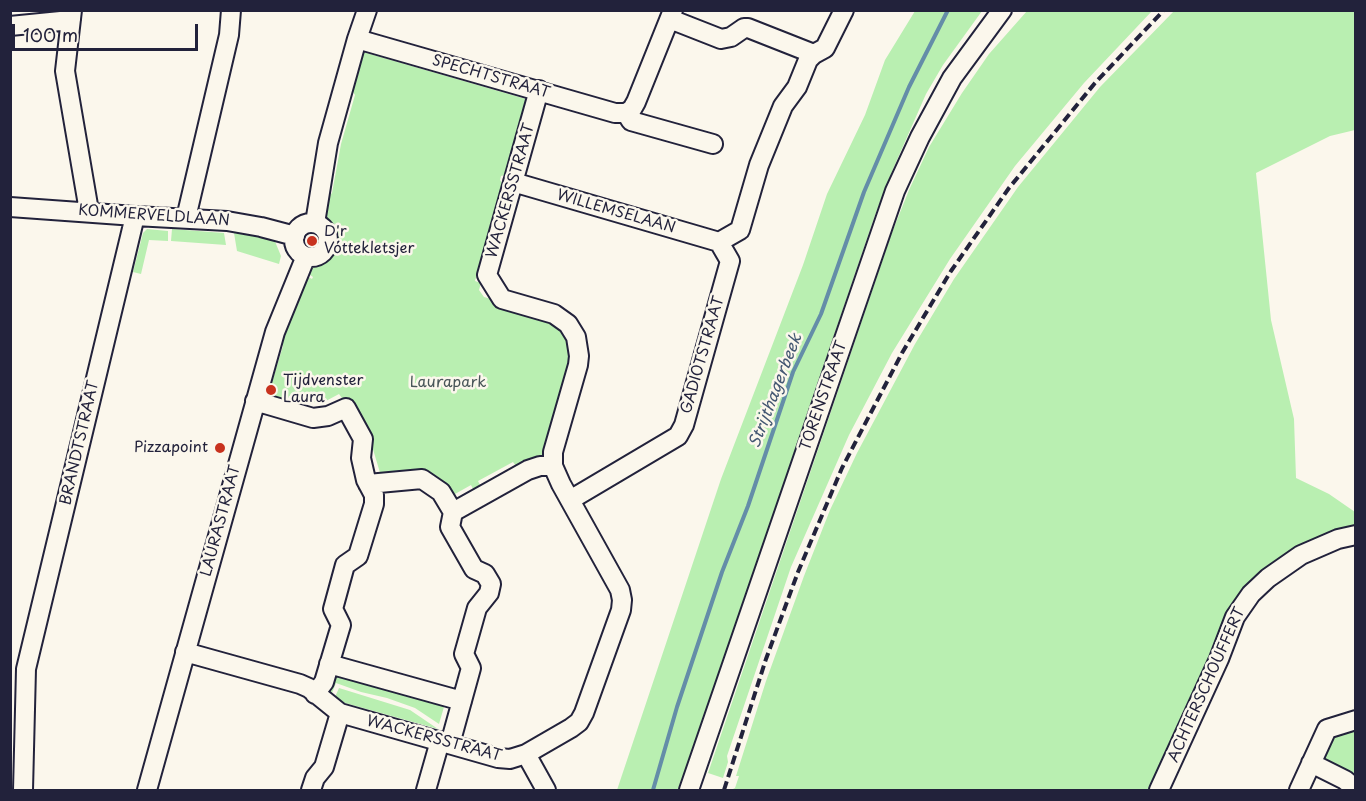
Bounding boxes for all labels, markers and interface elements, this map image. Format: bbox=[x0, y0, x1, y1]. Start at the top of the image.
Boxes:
scale bar bbox=[15, 12, 201, 50]
text: 100 m bbox=[23, 21, 78, 48]
street label: SPECHTSTRAAT bbox=[430, 52, 552, 102]
street label: WACKERSSTRAAT bbox=[483, 122, 539, 260]
street label: WILLEMSELAAN bbox=[555, 186, 677, 238]
street label: KOMMERVELDLAAN bbox=[78, 202, 230, 230]
place label: D'r Vóttekletsjer bbox=[324, 223, 414, 258]
marker: D'r Vóttekletsjer bbox=[305, 234, 319, 248]
street label: GADIOTSTRAAT bbox=[678, 294, 728, 416]
water label: Strijthagerbeek bbox=[745, 331, 807, 451]
street label: TORENSTRAAT bbox=[797, 339, 851, 453]
place label: Tijdvenster Laura bbox=[283, 372, 363, 407]
park label: Laurapark bbox=[410, 374, 486, 392]
street label: BRANDTSTRAAT bbox=[57, 379, 103, 507]
marker: Tijdvenster Laura bbox=[264, 383, 278, 397]
place label: Pizzapoint bbox=[134, 439, 208, 457]
marker: Pizzapoint bbox=[213, 441, 227, 455]
street label: LAURASTRAAT bbox=[198, 464, 244, 578]
street label: ACHTERSCHOUFFERT bbox=[1165, 605, 1249, 765]
street label: WACKERSSTRAAT bbox=[364, 712, 504, 766]

